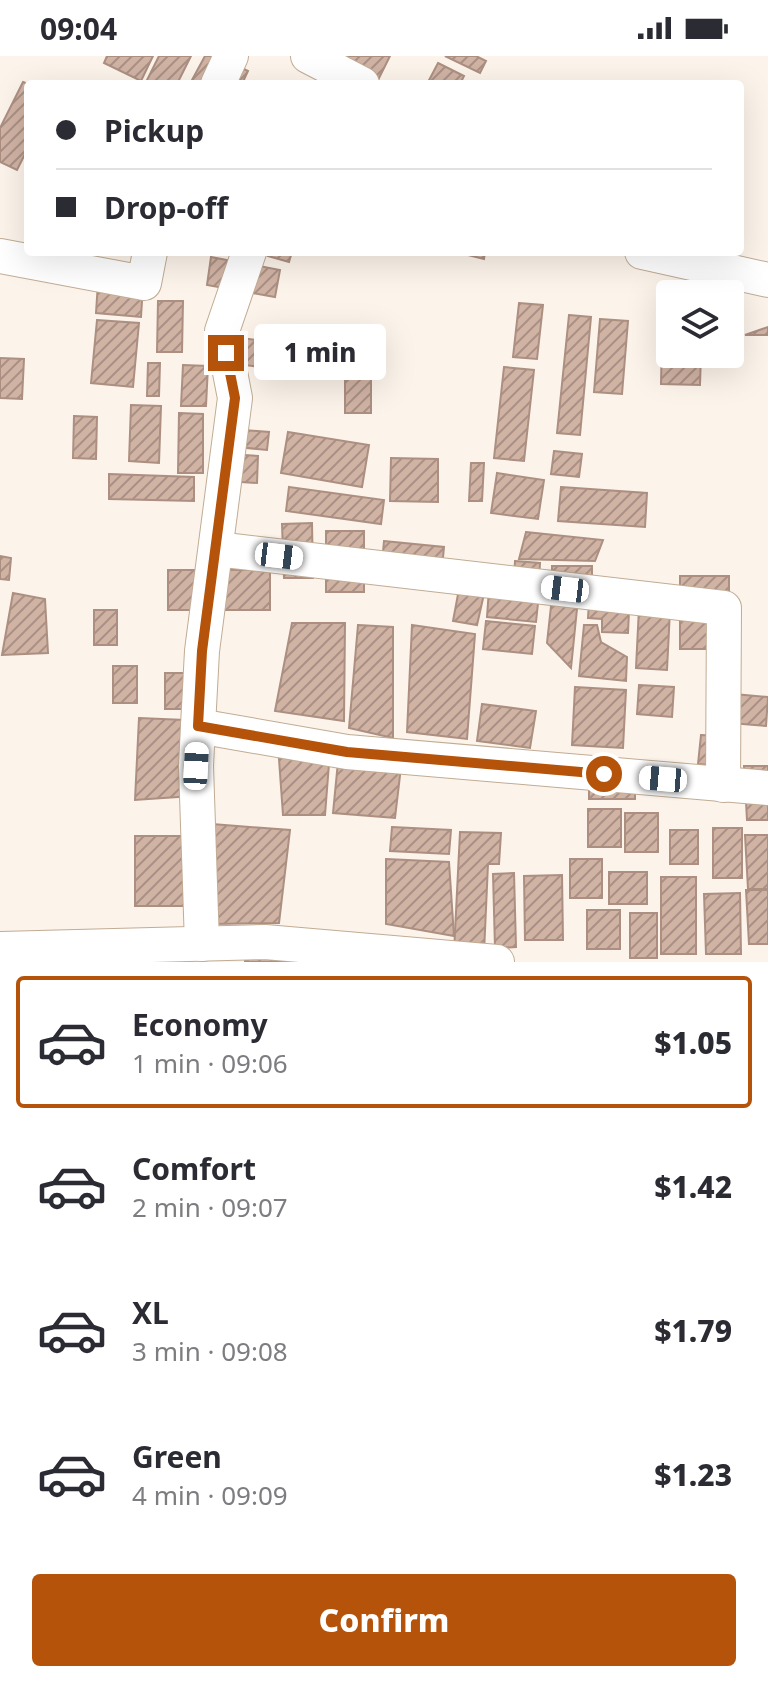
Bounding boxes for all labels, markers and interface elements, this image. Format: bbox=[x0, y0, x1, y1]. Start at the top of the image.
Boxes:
text: 09:04 bbox=[40, 8, 117, 49]
text: Pickup bbox=[104, 110, 204, 151]
text: Drop-off bbox=[104, 187, 228, 228]
map controls bbox=[656, 280, 744, 368]
button: layers bbox=[656, 280, 744, 368]
callout: 1 min bbox=[254, 325, 386, 381]
text: 1 min bbox=[284, 334, 356, 370]
route end bbox=[208, 335, 244, 371]
car bbox=[254, 541, 304, 571]
car bbox=[540, 574, 590, 604]
car bbox=[183, 741, 209, 791]
route start bbox=[586, 756, 622, 792]
car bbox=[638, 765, 688, 793]
text: Economy bbox=[132, 1004, 268, 1045]
icon: car bbox=[36, 1006, 108, 1078]
text: $1.05 bbox=[654, 1022, 732, 1063]
text: 1 min · 09:06 bbox=[132, 1045, 288, 1081]
text: Comfort bbox=[132, 1148, 256, 1189]
icon: car bbox=[36, 1150, 108, 1222]
text: $1.42 bbox=[654, 1166, 732, 1207]
text: 2 min · 09:07 bbox=[132, 1189, 288, 1225]
text: XL bbox=[132, 1292, 169, 1333]
icon: car bbox=[36, 1294, 108, 1366]
text: $1.79 bbox=[654, 1310, 732, 1351]
text: 3 min · 09:08 bbox=[132, 1333, 288, 1369]
text: Green bbox=[132, 1436, 222, 1477]
icon: car bbox=[36, 1438, 108, 1510]
text: $1.23 bbox=[654, 1454, 732, 1495]
text: 4 min · 09:09 bbox=[132, 1477, 288, 1513]
button: Confirm bbox=[32, 1574, 736, 1666]

